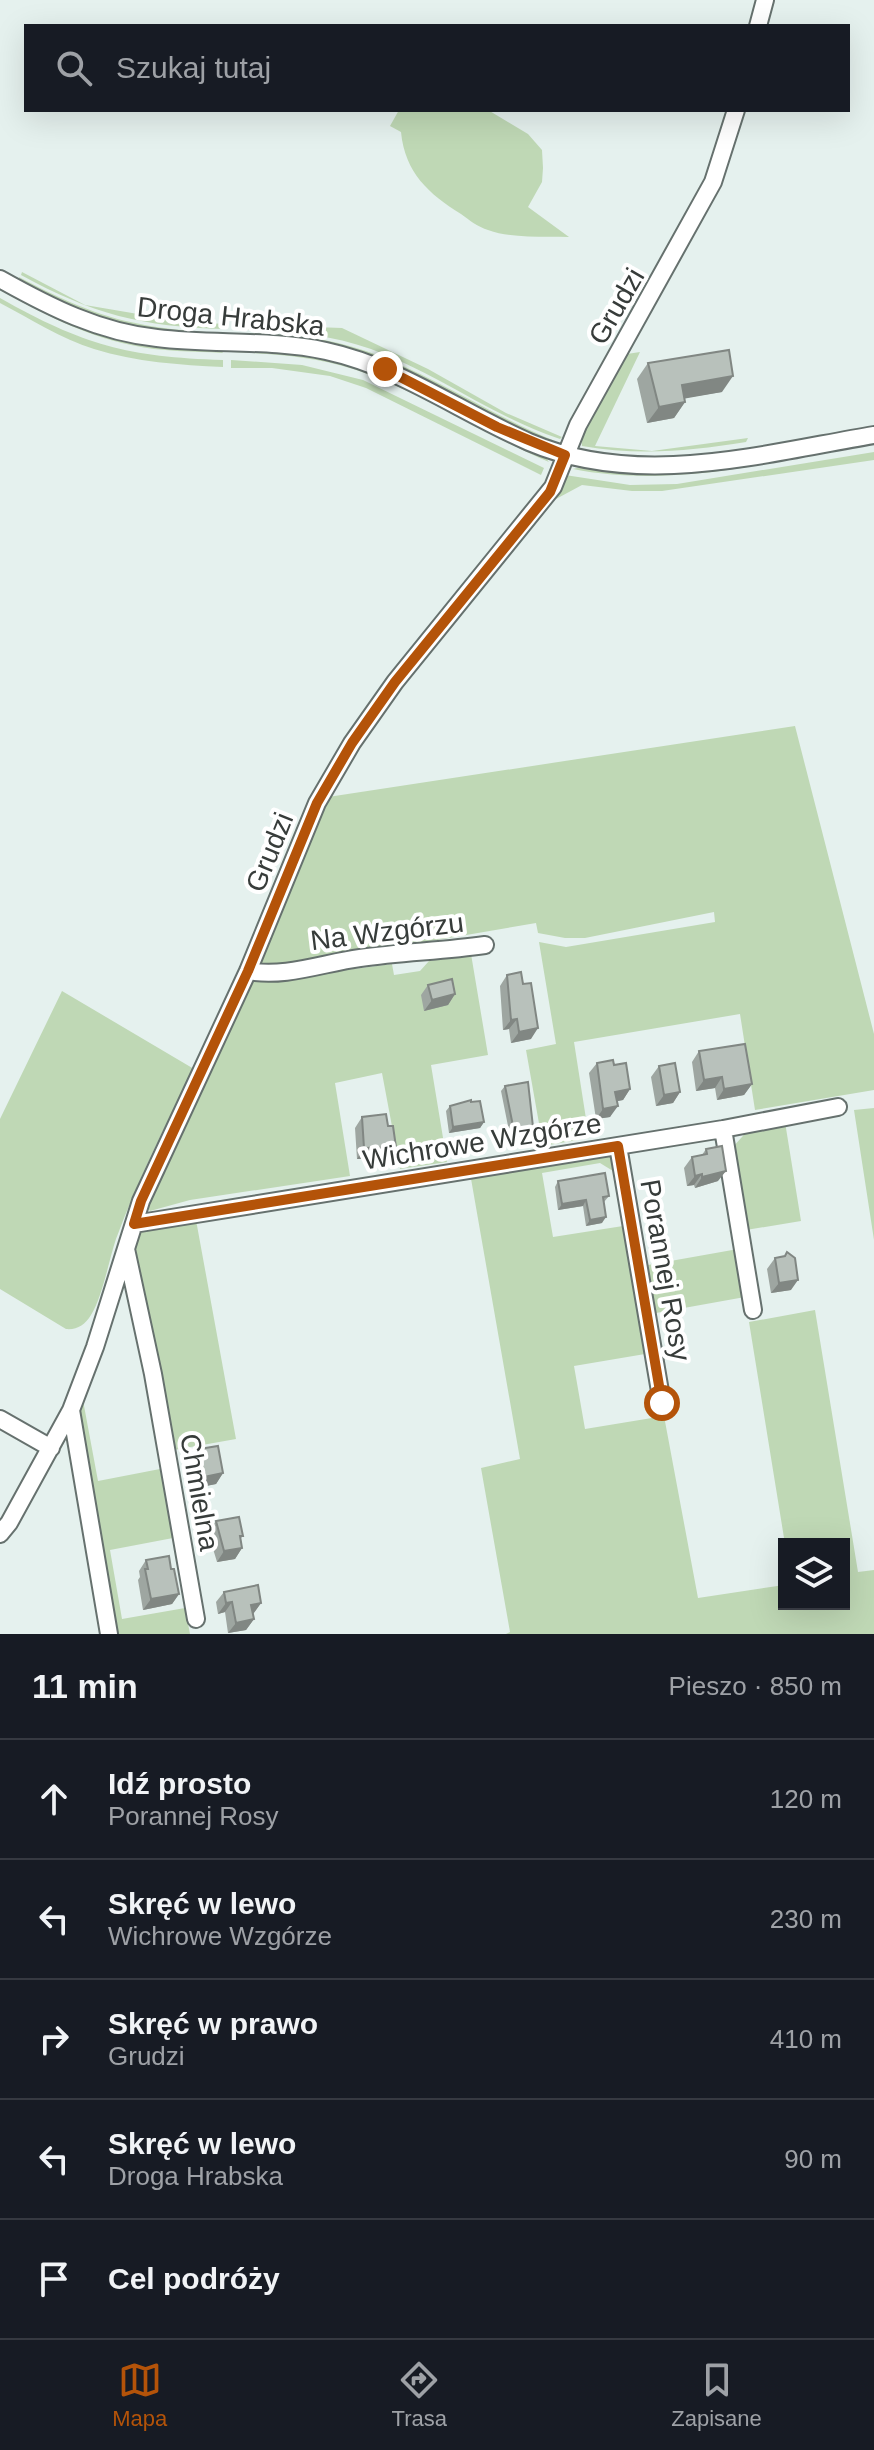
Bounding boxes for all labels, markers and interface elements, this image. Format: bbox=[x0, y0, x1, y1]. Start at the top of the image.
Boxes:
search box bbox=[24, 24, 850, 112]
icon: search bbox=[52, 46, 96, 90]
text: Szukaj tutaj bbox=[116, 51, 271, 84]
street label: Grudzi bbox=[582, 263, 650, 350]
street label: Droga Hrabska bbox=[136, 291, 327, 342]
route end bbox=[367, 351, 403, 387]
street label: Grudzi bbox=[240, 808, 299, 896]
street label: Na Wzgórzu bbox=[309, 907, 465, 956]
street label: Wichrowe Wzgórze bbox=[361, 1107, 604, 1176]
street label: Porannej Rosy bbox=[634, 1177, 697, 1363]
route start bbox=[644, 1385, 680, 1421]
street label: Chmielna bbox=[174, 1431, 225, 1553]
map controls bbox=[778, 1538, 850, 1610]
button: layers bbox=[778, 1538, 850, 1610]
text: 11 min bbox=[32, 1667, 138, 1705]
text: Pieszo · 850 m bbox=[669, 1671, 842, 1701]
text: Idź prosto bbox=[108, 1767, 251, 1800]
icon: ahead bbox=[32, 1777, 76, 1821]
text: 120 m bbox=[770, 1784, 842, 1814]
text: Porannej Rosy bbox=[108, 1801, 279, 1831]
text: Skręć w lewo bbox=[108, 1887, 296, 1920]
icon: left bbox=[32, 1897, 76, 1941]
text: 230 m bbox=[770, 1904, 842, 1934]
text: Wichrowe Wzgórze bbox=[108, 1921, 332, 1951]
text: Skręć w prawo bbox=[108, 2007, 318, 2040]
icon: right bbox=[32, 2017, 76, 2061]
text: 410 m bbox=[770, 2024, 842, 2054]
text: Grudzi bbox=[108, 2041, 185, 2071]
text: Skręć w lewo bbox=[108, 2127, 296, 2160]
icon: left bbox=[32, 2137, 76, 2181]
text: 90 m bbox=[784, 2144, 842, 2174]
text: Droga Hrabska bbox=[108, 2161, 283, 2191]
icon: arrive bbox=[32, 2257, 76, 2301]
text: Cel podróży bbox=[108, 2262, 280, 2295]
tab: Mapa bbox=[112, 2358, 167, 2432]
tab: Trasa bbox=[392, 2358, 447, 2432]
tab: Zapisane bbox=[671, 2358, 762, 2432]

